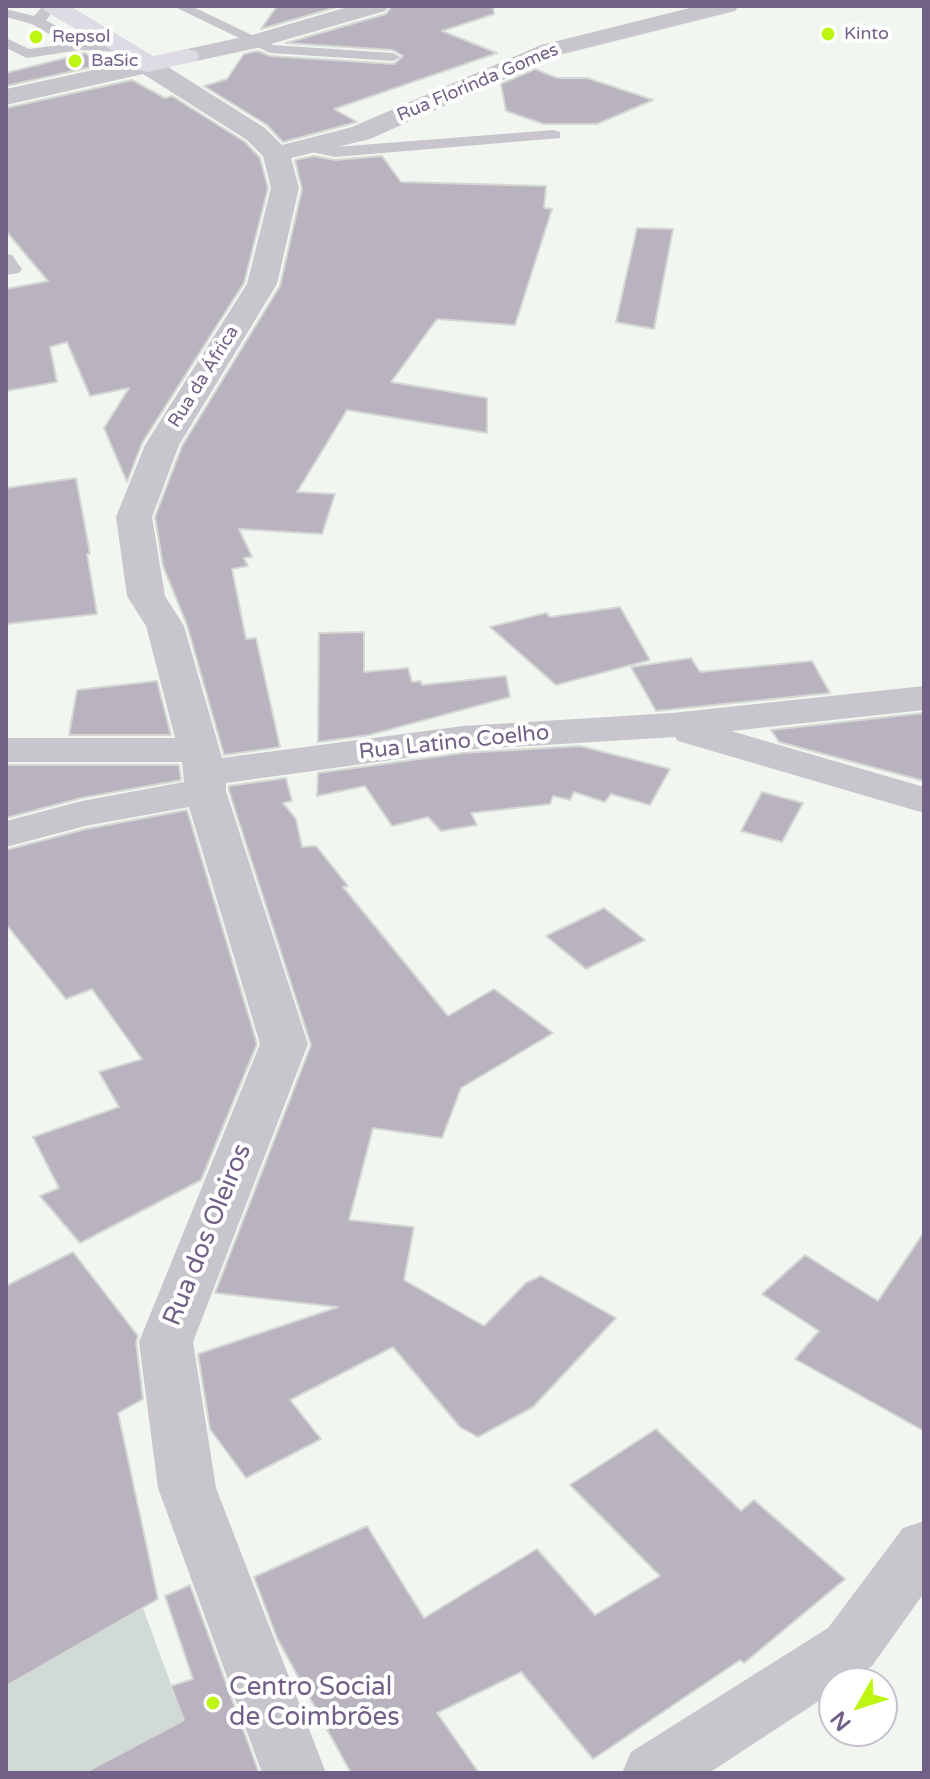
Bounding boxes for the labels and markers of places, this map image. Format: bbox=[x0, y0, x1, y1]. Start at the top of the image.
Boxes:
place label: Kinto bbox=[844, 23, 889, 45]
marker: Kinto bbox=[819, 25, 837, 43]
place label: Repsol bbox=[52, 26, 110, 48]
marker: Repsol bbox=[27, 28, 45, 46]
place label: BaSic bbox=[91, 50, 138, 72]
marker: BaSic bbox=[66, 52, 84, 70]
place label: Centro Social de Coimbrões bbox=[229, 1672, 400, 1734]
marker: Centro Social de Coimbrões bbox=[204, 1694, 222, 1712]

